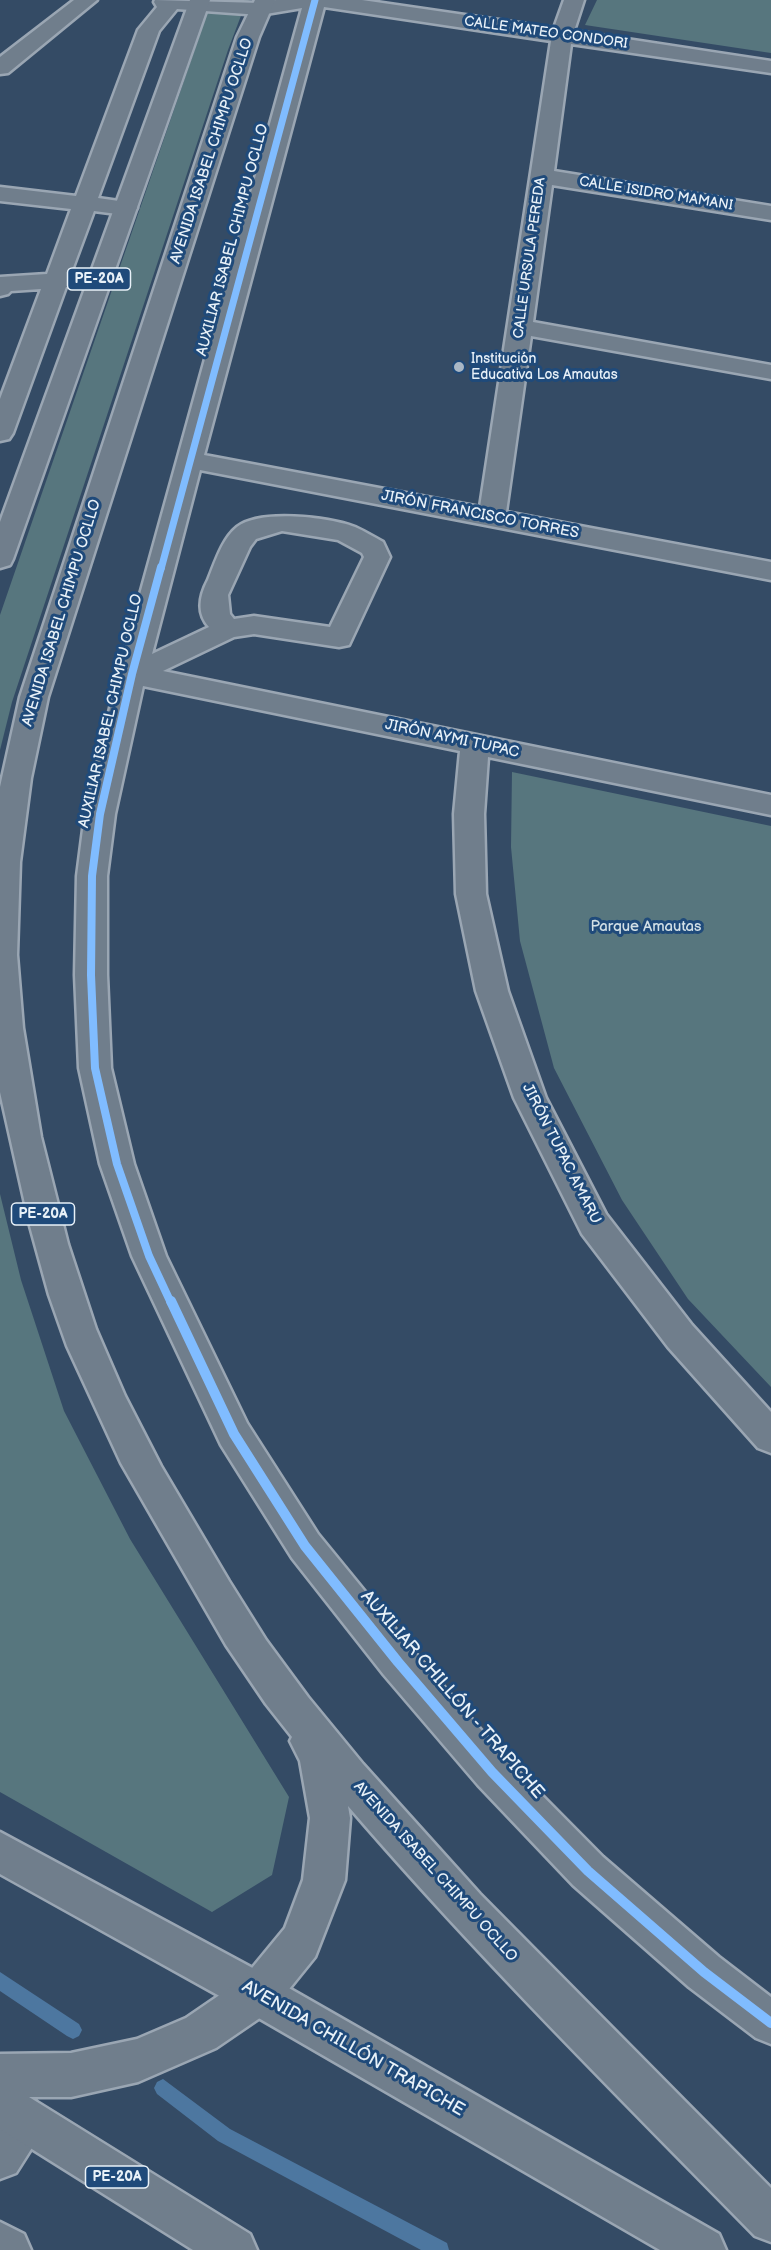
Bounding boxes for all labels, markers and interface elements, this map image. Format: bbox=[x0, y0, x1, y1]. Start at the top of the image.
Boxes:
street label: CALLE MATEO CONDORI bbox=[463, 13, 629, 53]
street label: AVENIDA ISABEL CHIMPU OCLLO bbox=[167, 36, 257, 266]
street label: AUXILIAR ISABEL CHIMPU OCLLO bbox=[193, 122, 273, 358]
street label: CALLE ISIDRO MAMANI bbox=[578, 174, 734, 214]
street label: CALLE URSULA PEREDA bbox=[510, 176, 550, 340]
road number: PE-20A bbox=[68, 268, 130, 290]
place label: Institución Educativa Los Amautas bbox=[471, 351, 618, 384]
marker: Institución Educativa Los Amautas bbox=[452, 360, 466, 374]
street label: JIRÓN FRANCISCO TORRES bbox=[380, 487, 580, 543]
street label: AVENIDA ISABEL CHIMPU OCLLO bbox=[19, 497, 105, 729]
street label: AUXILIAR ISABEL CHIMPU OCLLO bbox=[75, 592, 147, 830]
street label: JIRÓN AYMI TUPAC bbox=[383, 716, 521, 762]
park label: Parque Amautas bbox=[591, 918, 701, 936]
street label: JIRÓN TUPAC AMARU bbox=[518, 1081, 604, 1227]
road number: PE-20A bbox=[12, 1203, 74, 1225]
street label: AUXILIAR CHILLÓN - TRAPICHE bbox=[356, 1586, 548, 1804]
street label: AVENIDA ISABEL CHIMPU OCLLO bbox=[349, 1778, 521, 1966]
street label: AVENIDA CHILLÓN TRAPICHE bbox=[238, 1976, 468, 2122]
road number: PE-20A bbox=[86, 2166, 148, 2188]

